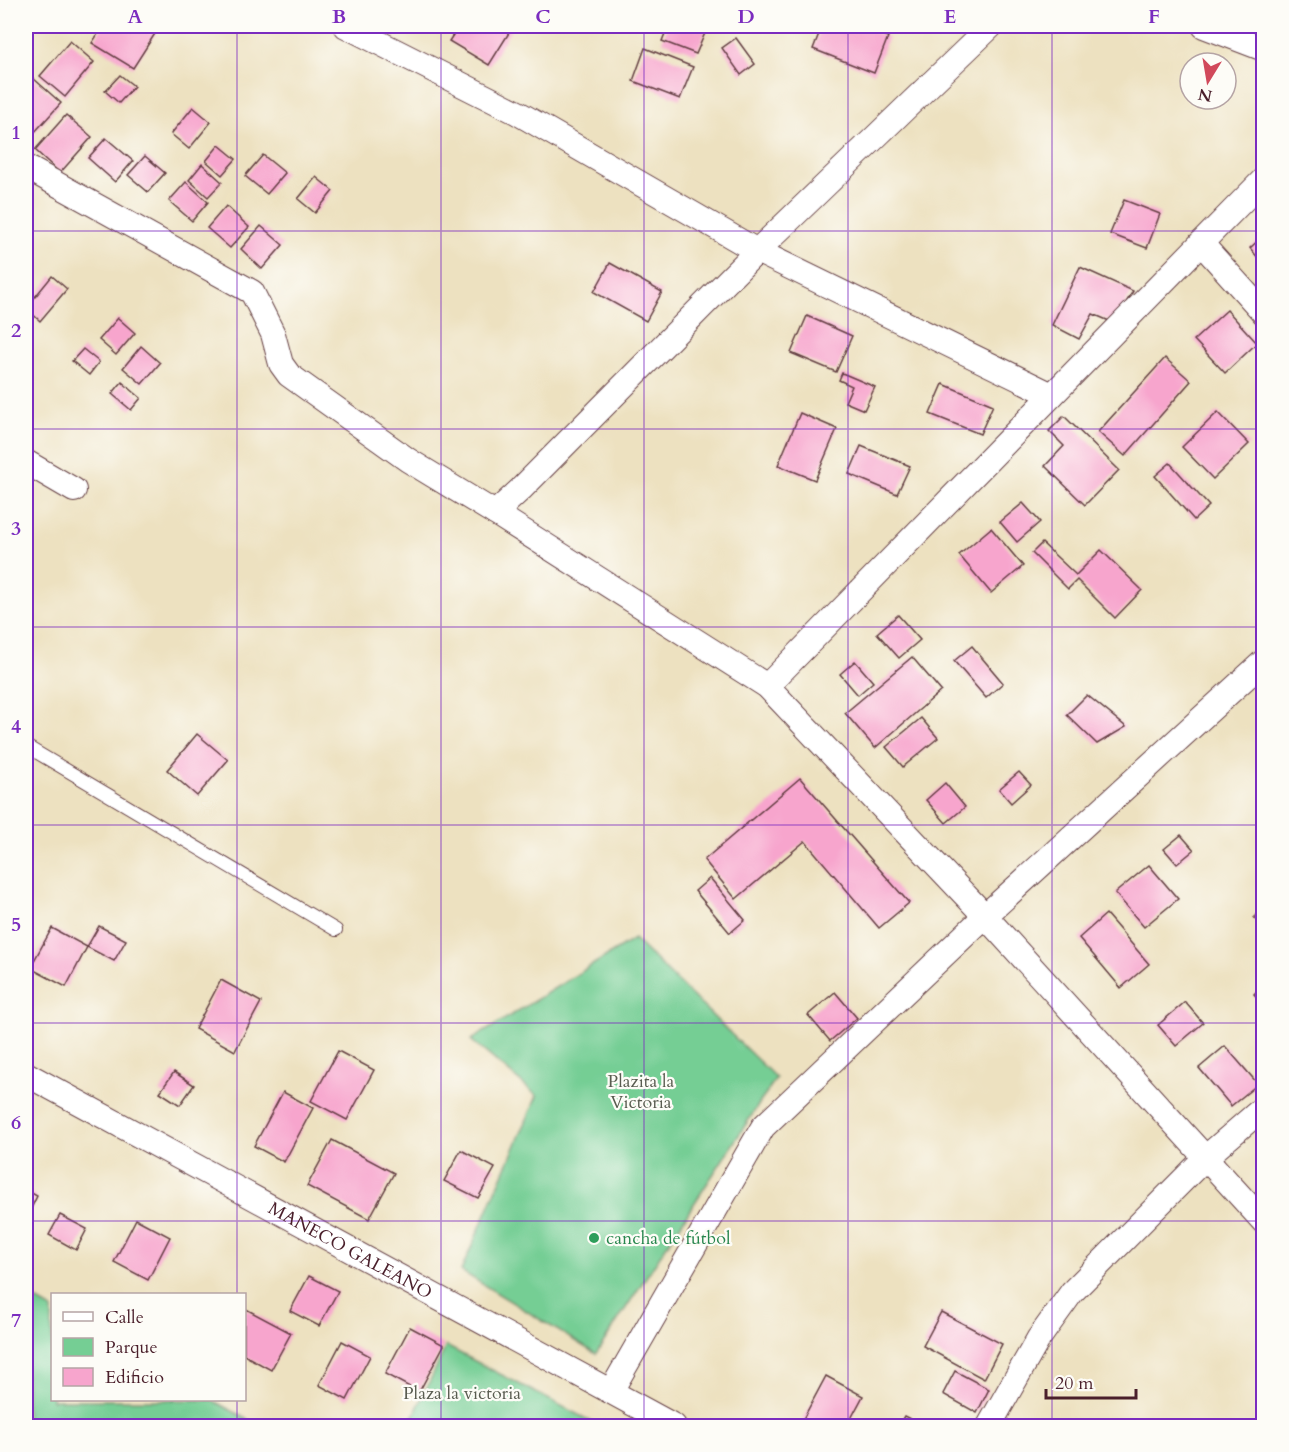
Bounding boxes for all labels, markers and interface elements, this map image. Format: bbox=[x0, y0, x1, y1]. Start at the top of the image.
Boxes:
text: A bbox=[127, 3, 143, 30]
text: B bbox=[332, 3, 346, 30]
text: C bbox=[535, 3, 551, 30]
text: D bbox=[737, 3, 755, 30]
text: E bbox=[944, 3, 956, 30]
text: F bbox=[1148, 3, 1160, 30]
north arrow bbox=[1178, 51, 1238, 111]
text: N bbox=[1196, 83, 1214, 107]
text: 1 bbox=[11, 119, 21, 146]
text: 2 bbox=[11, 317, 21, 344]
text: 3 bbox=[11, 515, 21, 542]
text: 4 bbox=[11, 713, 21, 740]
text: 5 bbox=[11, 911, 21, 938]
park label: Plazita la Victoria bbox=[608, 1069, 675, 1115]
text: 6 bbox=[11, 1109, 21, 1136]
street label: MANECO GALEANO bbox=[264, 1195, 437, 1305]
place label: cancha de fútbol bbox=[606, 1226, 731, 1251]
marker: cancha de fútbol bbox=[587, 1231, 601, 1245]
legend bbox=[51, 1293, 246, 1401]
text: Calle bbox=[105, 1305, 144, 1330]
text: 7 bbox=[11, 1307, 21, 1334]
text: Parque bbox=[105, 1335, 158, 1360]
scale bar bbox=[1046, 1362, 1136, 1400]
text: Edificio bbox=[105, 1365, 164, 1390]
text: 20 m bbox=[1055, 1371, 1094, 1396]
park label: Plaza la victoria bbox=[403, 1381, 521, 1406]

